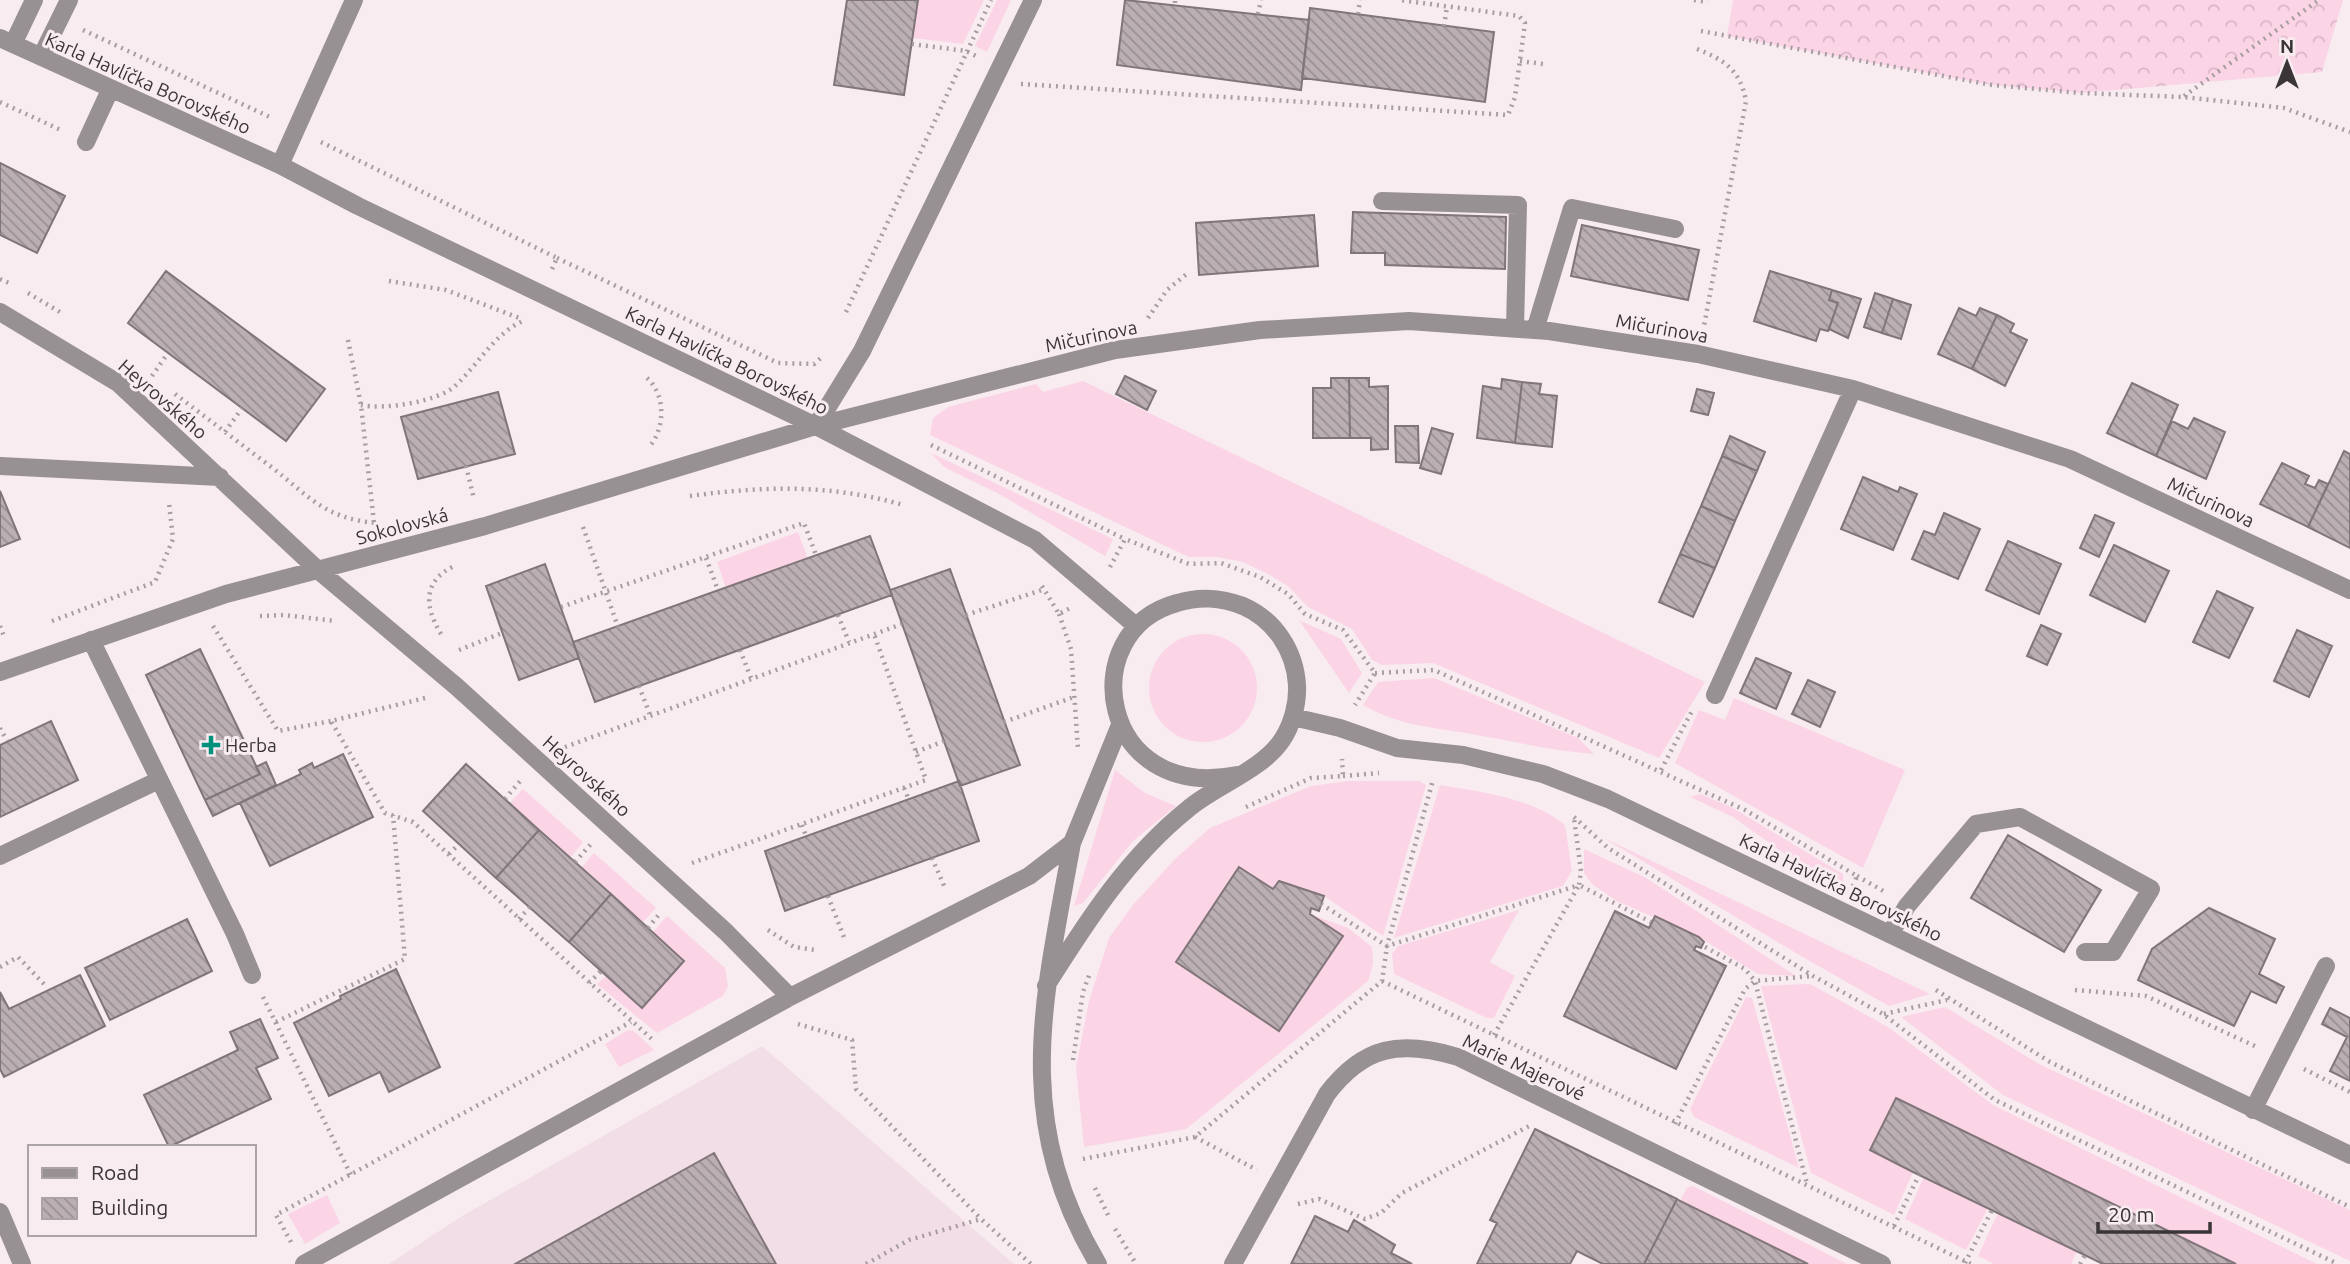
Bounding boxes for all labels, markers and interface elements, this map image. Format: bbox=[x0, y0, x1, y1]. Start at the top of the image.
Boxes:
street label: Karla Havlíčka Borovského bbox=[42, 28, 254, 138]
north arrow bbox=[2252, 28, 2322, 98]
text: N bbox=[2280, 35, 2294, 57]
street label: Karla Havlíčka Borovského bbox=[622, 301, 832, 419]
street label: Mičurinova bbox=[1614, 309, 1710, 347]
street label: Mičurinova bbox=[1043, 316, 1139, 356]
street label: Heyrovského bbox=[114, 354, 212, 444]
street label: Mičurinova bbox=[2164, 472, 2258, 532]
street label: Sokolovská bbox=[354, 503, 450, 549]
street label: Heyrovského bbox=[539, 731, 635, 821]
place label: Herba bbox=[225, 734, 277, 756]
marker: Herba bbox=[203, 737, 219, 753]
street label: Karla Havlíčka Borovského bbox=[1736, 828, 1946, 946]
street label: Marie Majerové bbox=[1459, 1029, 1589, 1105]
legend bbox=[28, 1145, 256, 1236]
text: Road bbox=[91, 1160, 139, 1184]
scale bar bbox=[2098, 1190, 2210, 1234]
text: Building bbox=[91, 1195, 168, 1219]
text: 20 m bbox=[2108, 1202, 2155, 1226]

